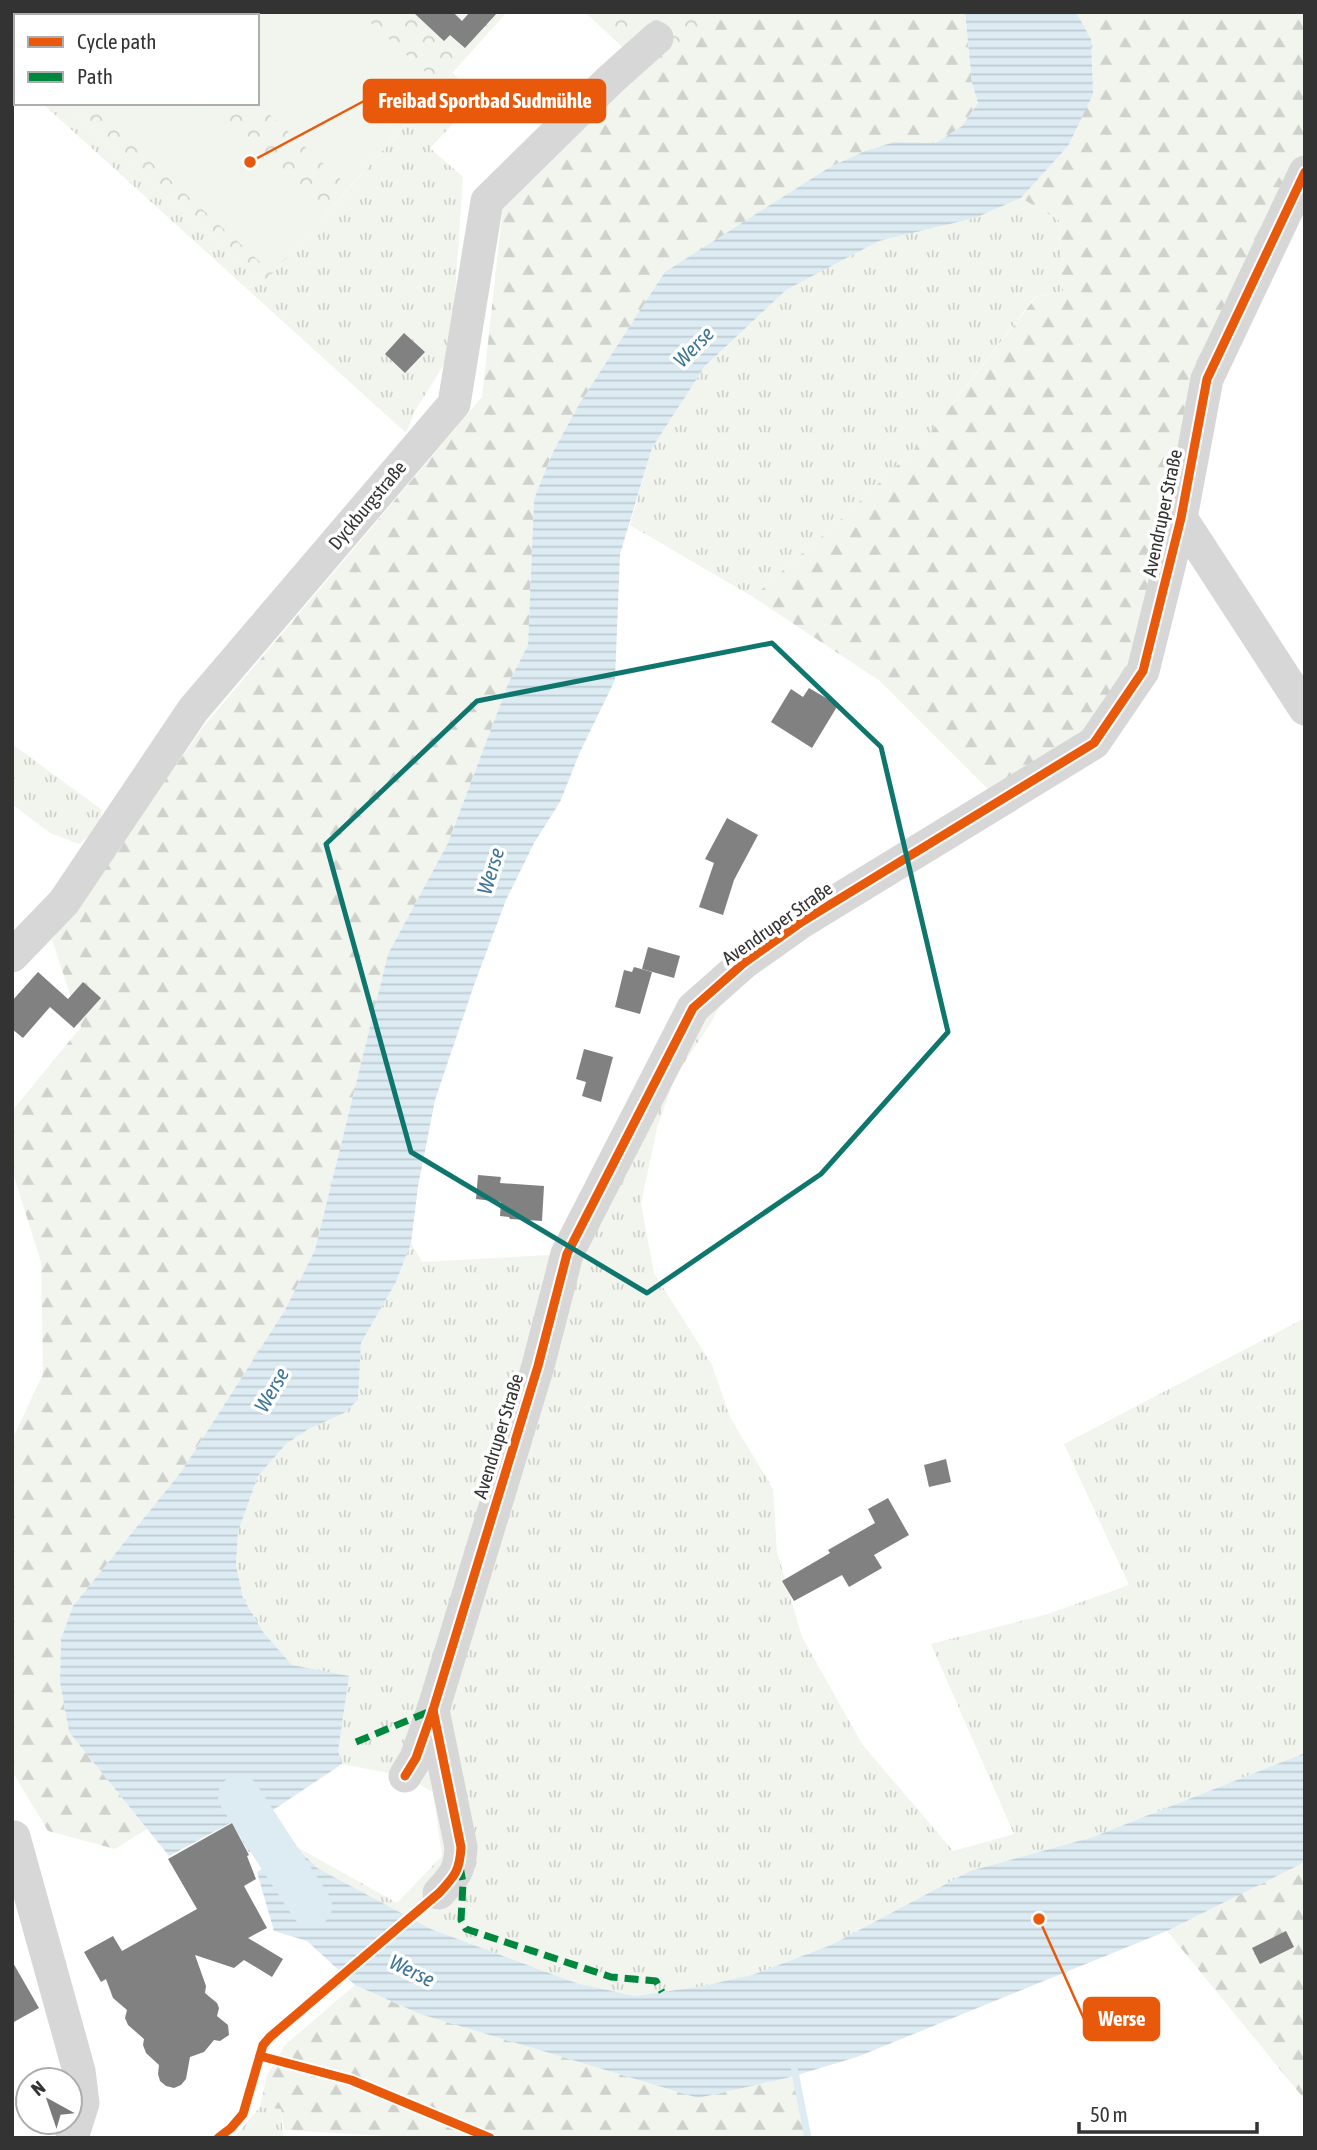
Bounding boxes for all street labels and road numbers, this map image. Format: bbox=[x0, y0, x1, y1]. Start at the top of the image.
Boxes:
street label: Avendruper Straße bbox=[1138, 447, 1186, 579]
street label: Dyckburgstraße bbox=[324, 456, 410, 554]
street label: Avendruper Straße bbox=[718, 877, 836, 969]
street label: Avendruper Straße bbox=[469, 1371, 527, 1501]

